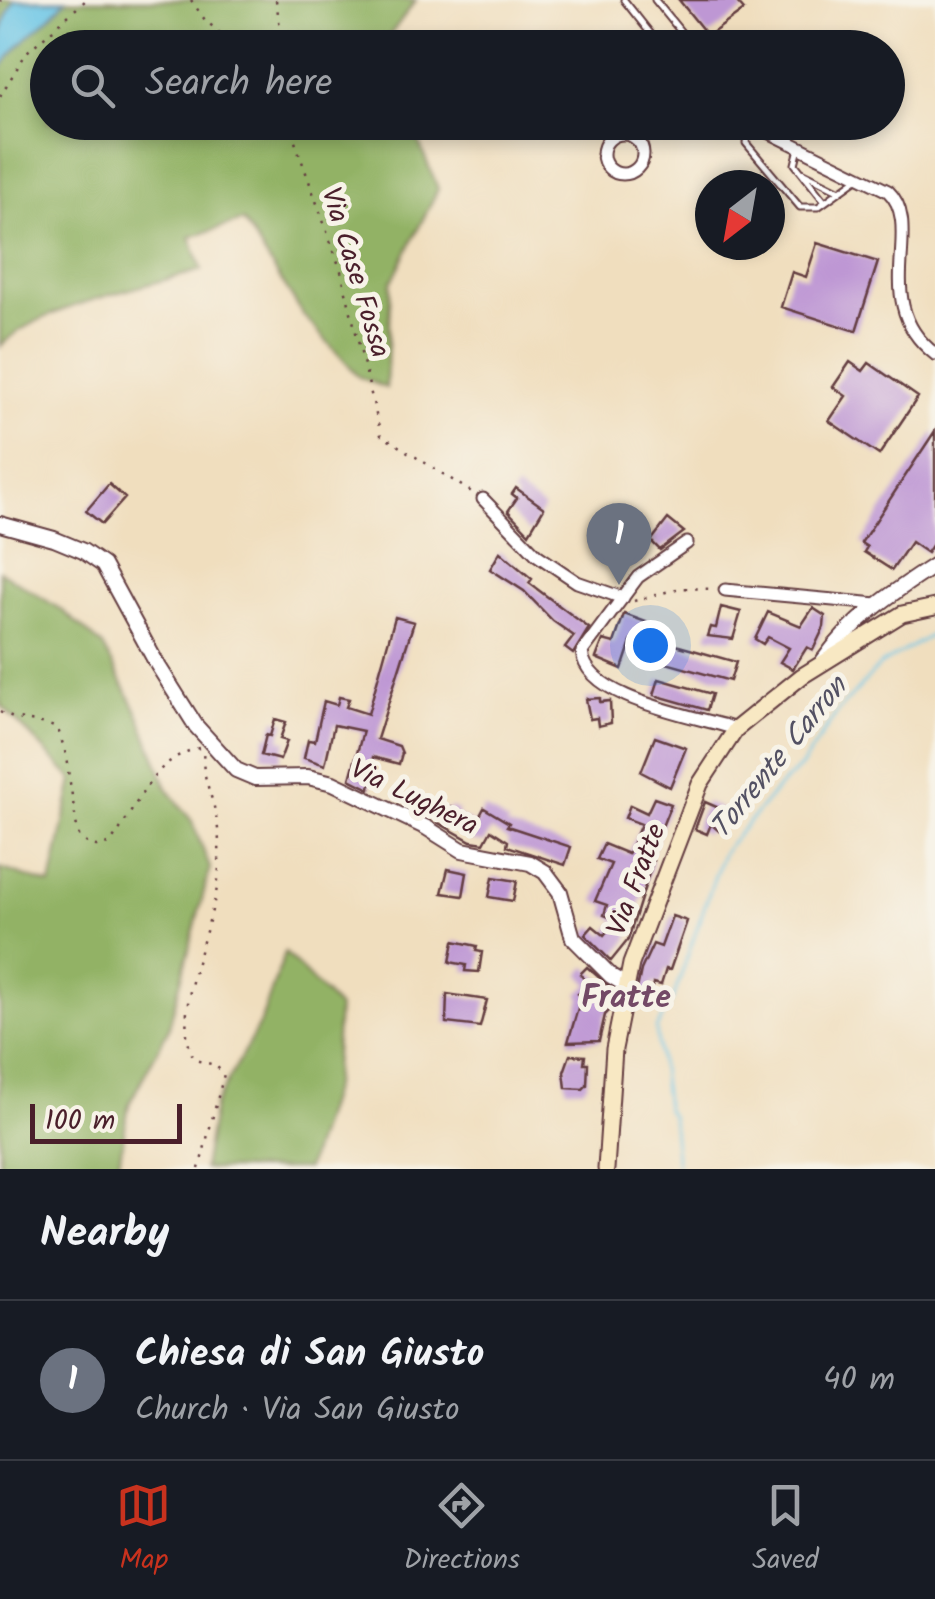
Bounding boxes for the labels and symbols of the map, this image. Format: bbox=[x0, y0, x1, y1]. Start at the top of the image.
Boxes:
north arrow bbox=[695, 170, 785, 260]
street label: Via Case Fossa bbox=[307, 182, 402, 363]
pin: 1 bbox=[586, 502, 652, 585]
your location bbox=[625, 620, 676, 671]
water label: Torrente Carron bbox=[699, 665, 862, 850]
street label: Via Lughera bbox=[342, 748, 486, 849]
street label: Via Fratte bbox=[595, 817, 679, 943]
district label: Fratte bbox=[581, 973, 671, 1024]
scale bar bbox=[30, 1099, 182, 1144]

